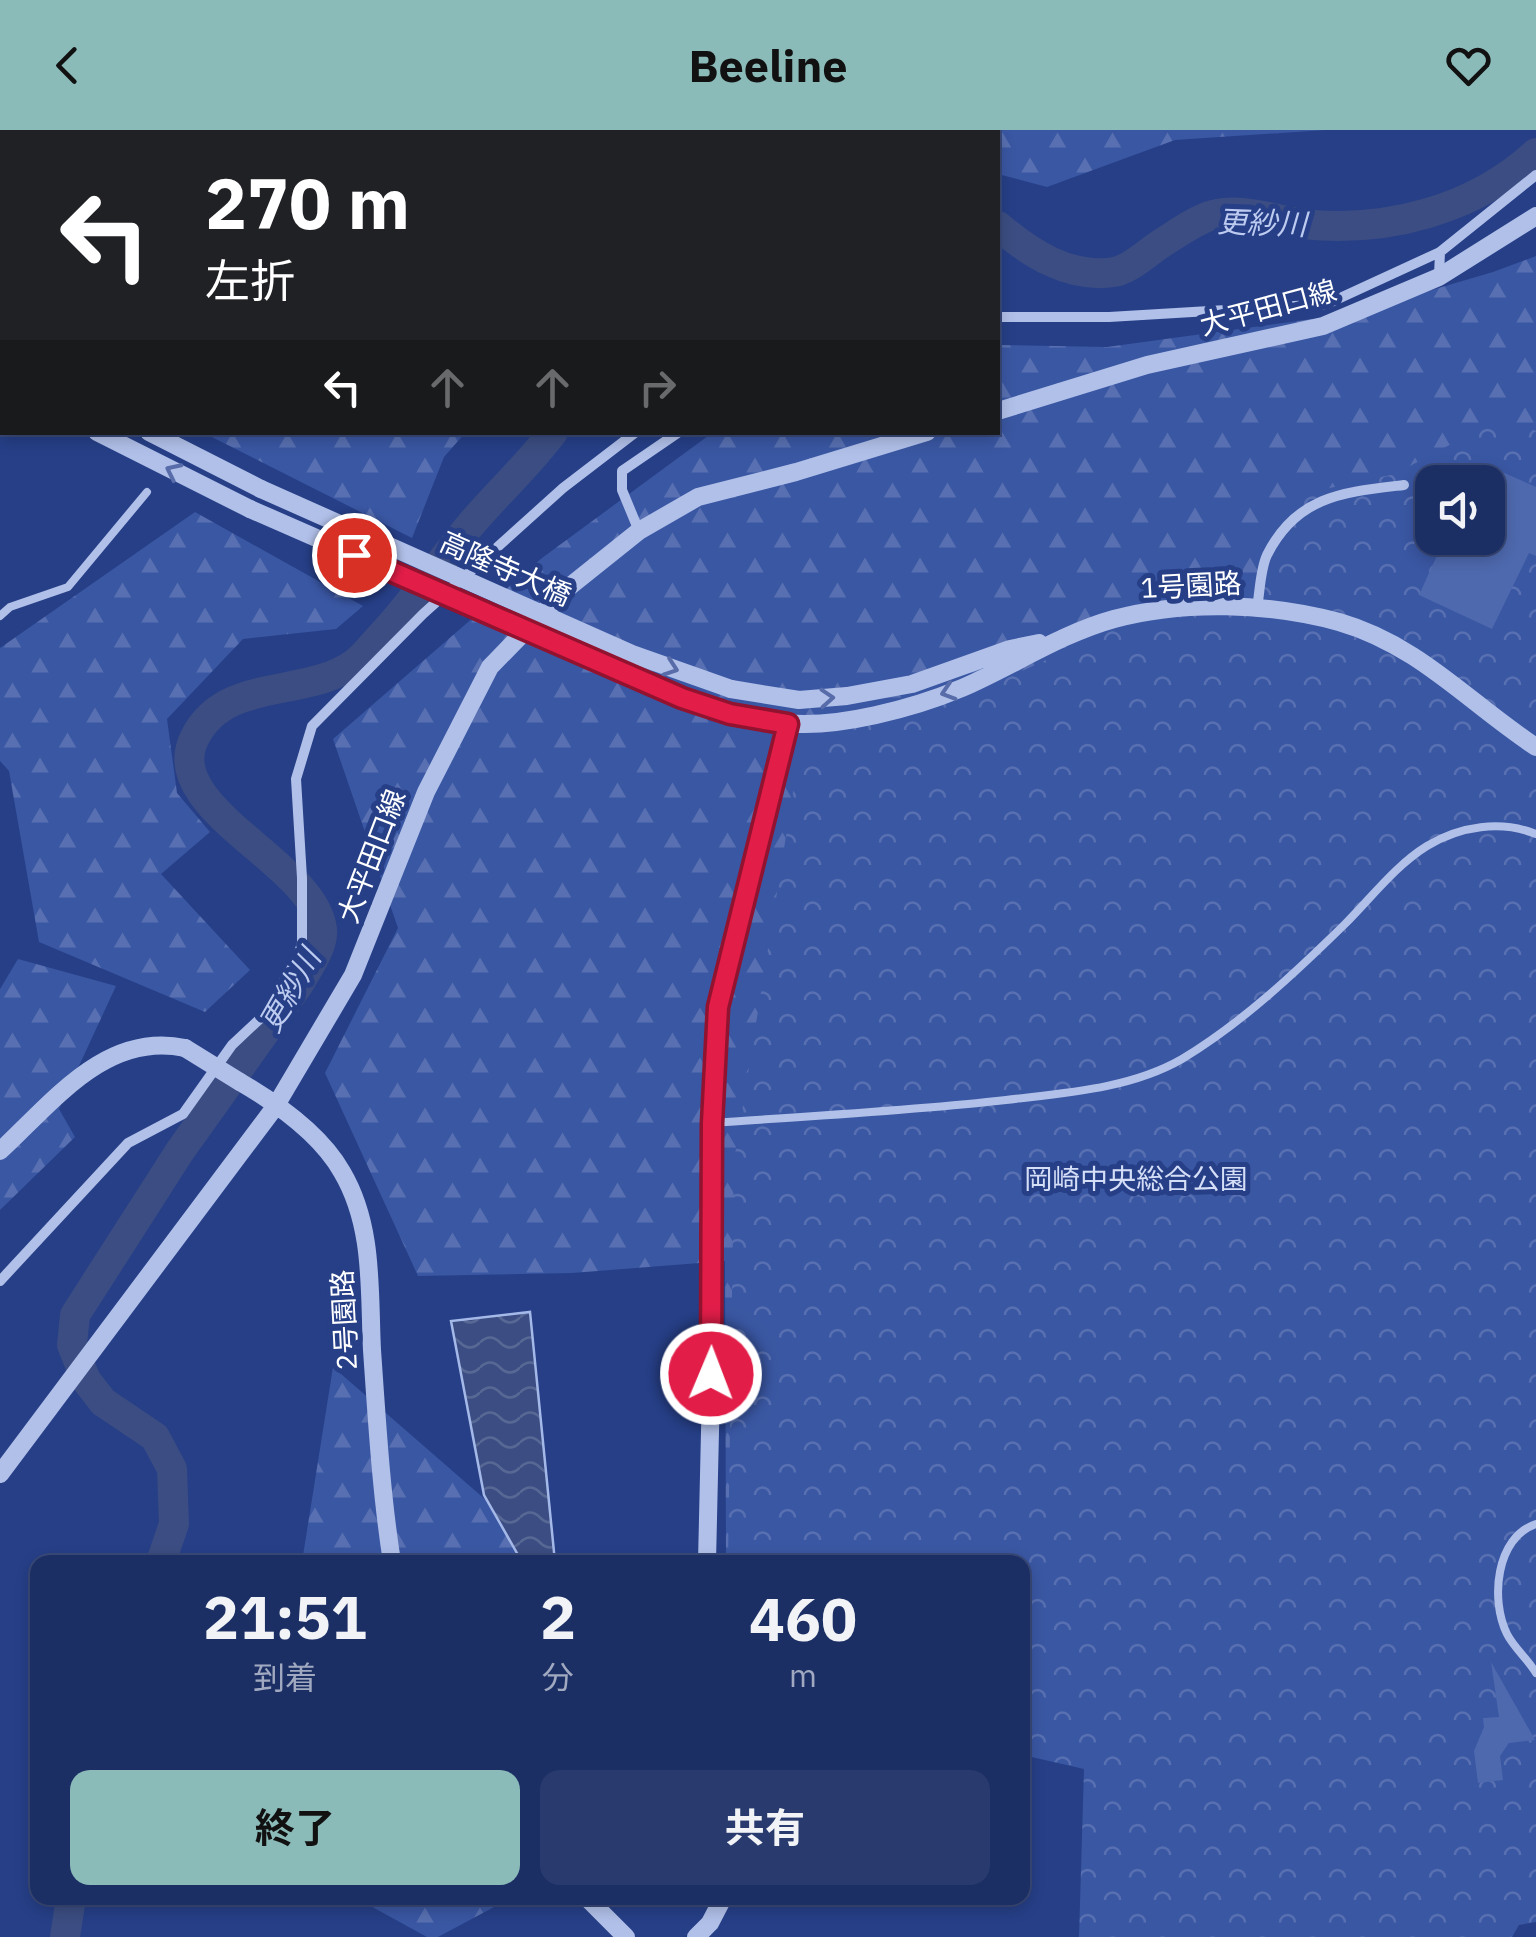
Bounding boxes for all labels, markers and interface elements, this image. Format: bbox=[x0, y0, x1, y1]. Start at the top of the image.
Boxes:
text: Beeline bbox=[688, 36, 848, 94]
icon: back bbox=[40, 38, 95, 93]
icon: heart bbox=[1441, 38, 1496, 93]
text: 270 m bbox=[205, 157, 410, 248]
icon: left bbox=[40, 170, 170, 300]
water label: 更紗川 bbox=[1216, 201, 1311, 243]
text: 左折 bbox=[205, 251, 295, 309]
street label: 大平田口線 bbox=[1196, 271, 1340, 343]
icon: left bbox=[315, 360, 370, 415]
icon: ahead bbox=[420, 360, 475, 415]
icon: ahead bbox=[525, 360, 580, 415]
icon: right bbox=[630, 360, 685, 415]
one-way arrow bbox=[165, 464, 183, 484]
map controls bbox=[1415, 465, 1505, 555]
button: sound bbox=[1415, 465, 1505, 555]
pin bbox=[312, 513, 397, 598]
street label: 高隆寺大橋 bbox=[435, 523, 577, 613]
icon: arrive bbox=[327, 528, 382, 583]
street label: 1号園路 bbox=[1140, 564, 1242, 606]
one-way arrow bbox=[662, 656, 679, 677]
one-way arrow bbox=[941, 680, 958, 700]
one-way arrow bbox=[820, 687, 836, 709]
street label: 大平田口線 bbox=[329, 784, 413, 928]
water label: 更紗川 bbox=[250, 939, 330, 1039]
park label: 岡崎中央総合公園 bbox=[1024, 1160, 1248, 1197]
street label: 2号園路 bbox=[323, 1269, 365, 1371]
position arrow bbox=[659, 1322, 763, 1426]
text: 21:51 bbox=[203, 1577, 367, 1656]
text: 2 bbox=[540, 1577, 576, 1656]
text: 460 bbox=[749, 1579, 857, 1658]
text: m bbox=[789, 1654, 817, 1696]
text: 到着 bbox=[253, 1656, 317, 1698]
text: 分 bbox=[542, 1656, 574, 1698]
button: 終了 bbox=[70, 1770, 520, 1885]
button: 共有 bbox=[540, 1770, 990, 1885]

